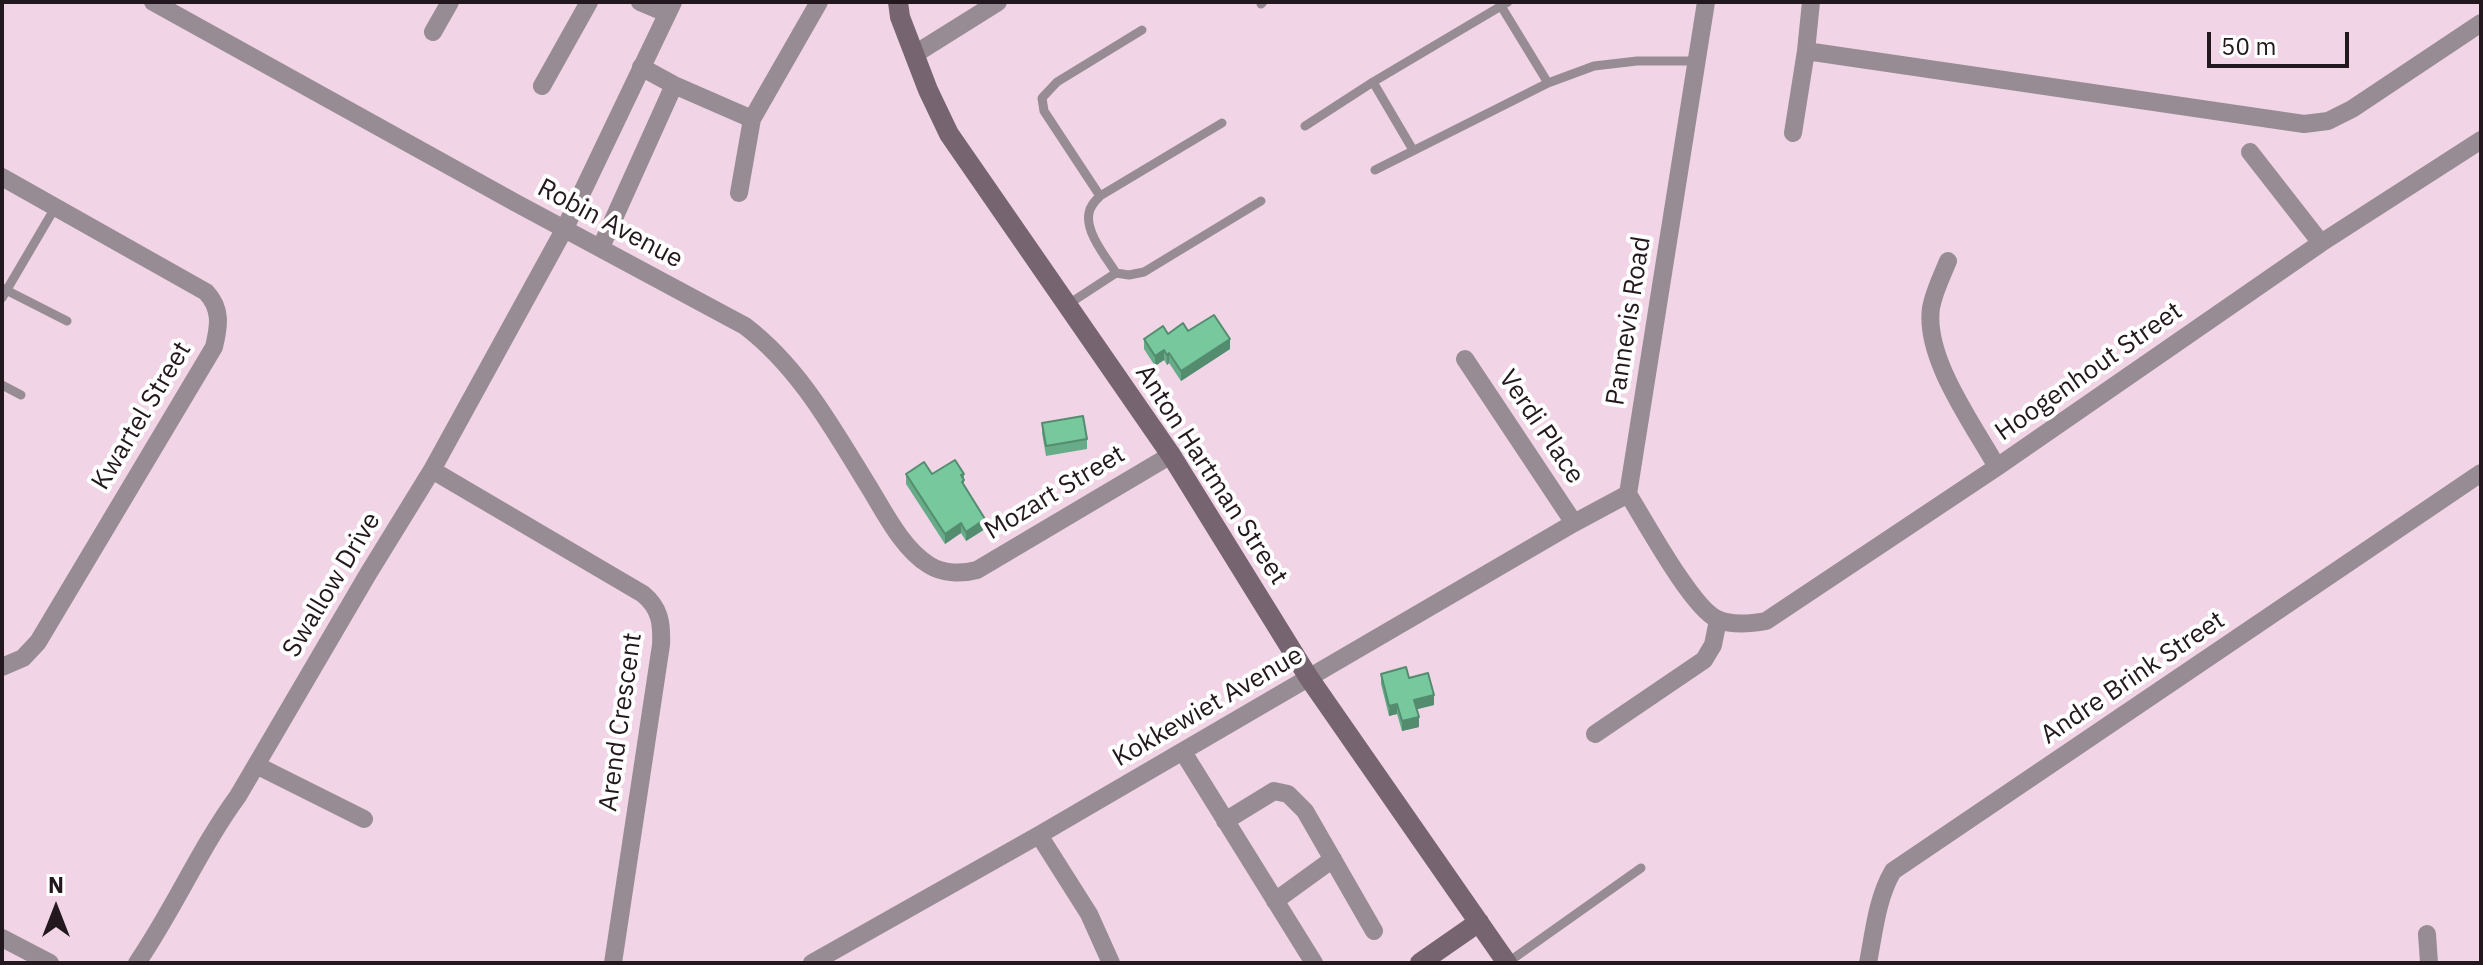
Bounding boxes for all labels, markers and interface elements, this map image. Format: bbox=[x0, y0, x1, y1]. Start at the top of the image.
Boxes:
scale bar bbox=[2211, 16, 2353, 66]
text: 50 m bbox=[2221, 30, 2276, 62]
street label: Robin Avenue bbox=[532, 173, 688, 275]
street label: Pannevis Road bbox=[1600, 234, 1658, 408]
street label: Hoogenhout Street bbox=[1990, 296, 2188, 448]
street label: Kwartel Street bbox=[86, 336, 198, 496]
street label: Anton Hartman Street bbox=[1128, 359, 1294, 591]
street label: Verdi Place bbox=[1492, 364, 1590, 490]
street label: Mozart Street bbox=[979, 439, 1131, 547]
street label: Swallow Drive bbox=[276, 507, 388, 663]
street label: Andre Brink Street bbox=[2035, 605, 2231, 751]
street label: Arend Crescent bbox=[593, 631, 649, 813]
street label: Kokkewiet Avenue bbox=[1107, 640, 1309, 774]
north arrow bbox=[16, 869, 96, 949]
text: N bbox=[48, 870, 64, 899]

